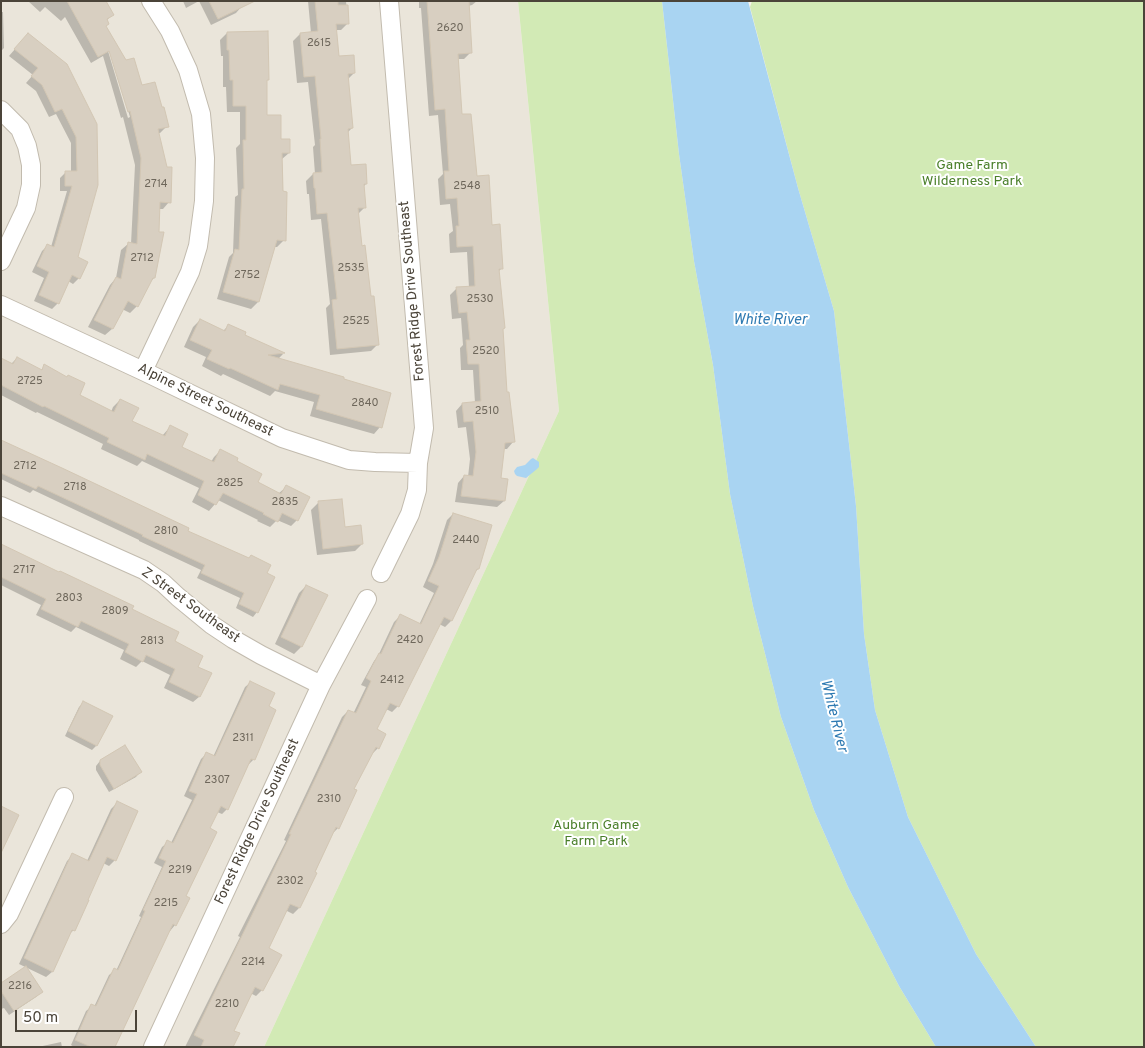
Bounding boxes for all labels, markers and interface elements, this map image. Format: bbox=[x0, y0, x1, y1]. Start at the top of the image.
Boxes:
house number: 2620 bbox=[436, 22, 464, 36]
house number: 2615 bbox=[307, 37, 331, 51]
park label: Game Farm Wilderness Park bbox=[922, 158, 1022, 190]
house number: 2714 bbox=[144, 178, 168, 192]
house number: 2548 bbox=[453, 180, 481, 194]
street label: Forest Ridge Drive Southeast bbox=[397, 200, 429, 382]
house number: 2712 bbox=[130, 252, 154, 266]
house number: 2535 bbox=[337, 262, 365, 276]
house number: 2752 bbox=[234, 269, 260, 283]
house number: 2530 bbox=[466, 293, 494, 307]
water label: White River bbox=[733, 312, 807, 330]
house number: 2525 bbox=[342, 315, 370, 329]
house number: 2520 bbox=[472, 345, 500, 359]
street label: Alpine Street Southeast bbox=[134, 361, 276, 441]
house number: 2725 bbox=[17, 375, 43, 389]
house number: 2840 bbox=[351, 397, 379, 411]
house number: 2510 bbox=[475, 405, 499, 419]
house number: 2712 bbox=[13, 460, 37, 474]
house number: 2825 bbox=[217, 477, 243, 491]
house number: 2718 bbox=[63, 481, 87, 495]
house number: 2835 bbox=[272, 496, 298, 510]
house number: 2810 bbox=[154, 525, 178, 539]
house number: 2440 bbox=[452, 534, 480, 548]
house number: 2717 bbox=[13, 564, 35, 578]
street label: Z Street Southeast bbox=[137, 565, 243, 647]
house number: 2803 bbox=[55, 592, 83, 606]
house number: 2809 bbox=[102, 605, 128, 619]
house number: 2420 bbox=[396, 634, 424, 648]
house number: 2813 bbox=[140, 635, 164, 649]
house number: 2412 bbox=[380, 674, 404, 688]
water label: White River bbox=[815, 678, 851, 754]
house number: 2311 bbox=[232, 732, 254, 746]
street label: Forest Ridge Drive Southeast bbox=[212, 736, 304, 908]
house number: 2307 bbox=[204, 774, 230, 788]
house number: 2310 bbox=[317, 793, 341, 807]
park label: Auburn Game Farm Park bbox=[553, 818, 639, 850]
house number: 2219 bbox=[168, 864, 192, 878]
house number: 2302 bbox=[276, 875, 304, 889]
house number: 2215 bbox=[154, 897, 178, 911]
house number: 2214 bbox=[241, 956, 265, 970]
house number: 2216 bbox=[8, 980, 32, 994]
house number: 2210 bbox=[215, 998, 239, 1012]
scale bar bbox=[18, 1000, 140, 1032]
text: 50 m bbox=[23, 1009, 58, 1028]

